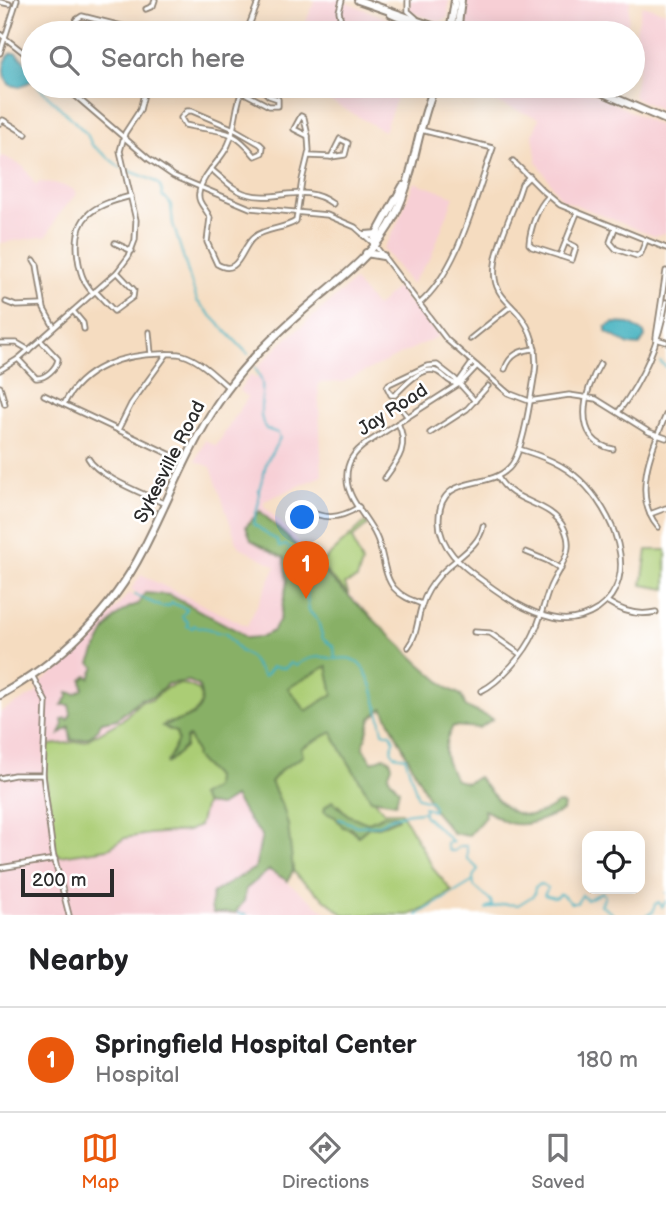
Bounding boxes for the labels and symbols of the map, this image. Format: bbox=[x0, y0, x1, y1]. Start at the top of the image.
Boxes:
street label: Jay Road bbox=[354, 379, 432, 441]
street label: Sykesville Road bbox=[129, 397, 211, 527]
your location bbox=[285, 500, 319, 534]
pin: 1 bbox=[283, 541, 329, 599]
scale bar bbox=[21, 866, 114, 898]

